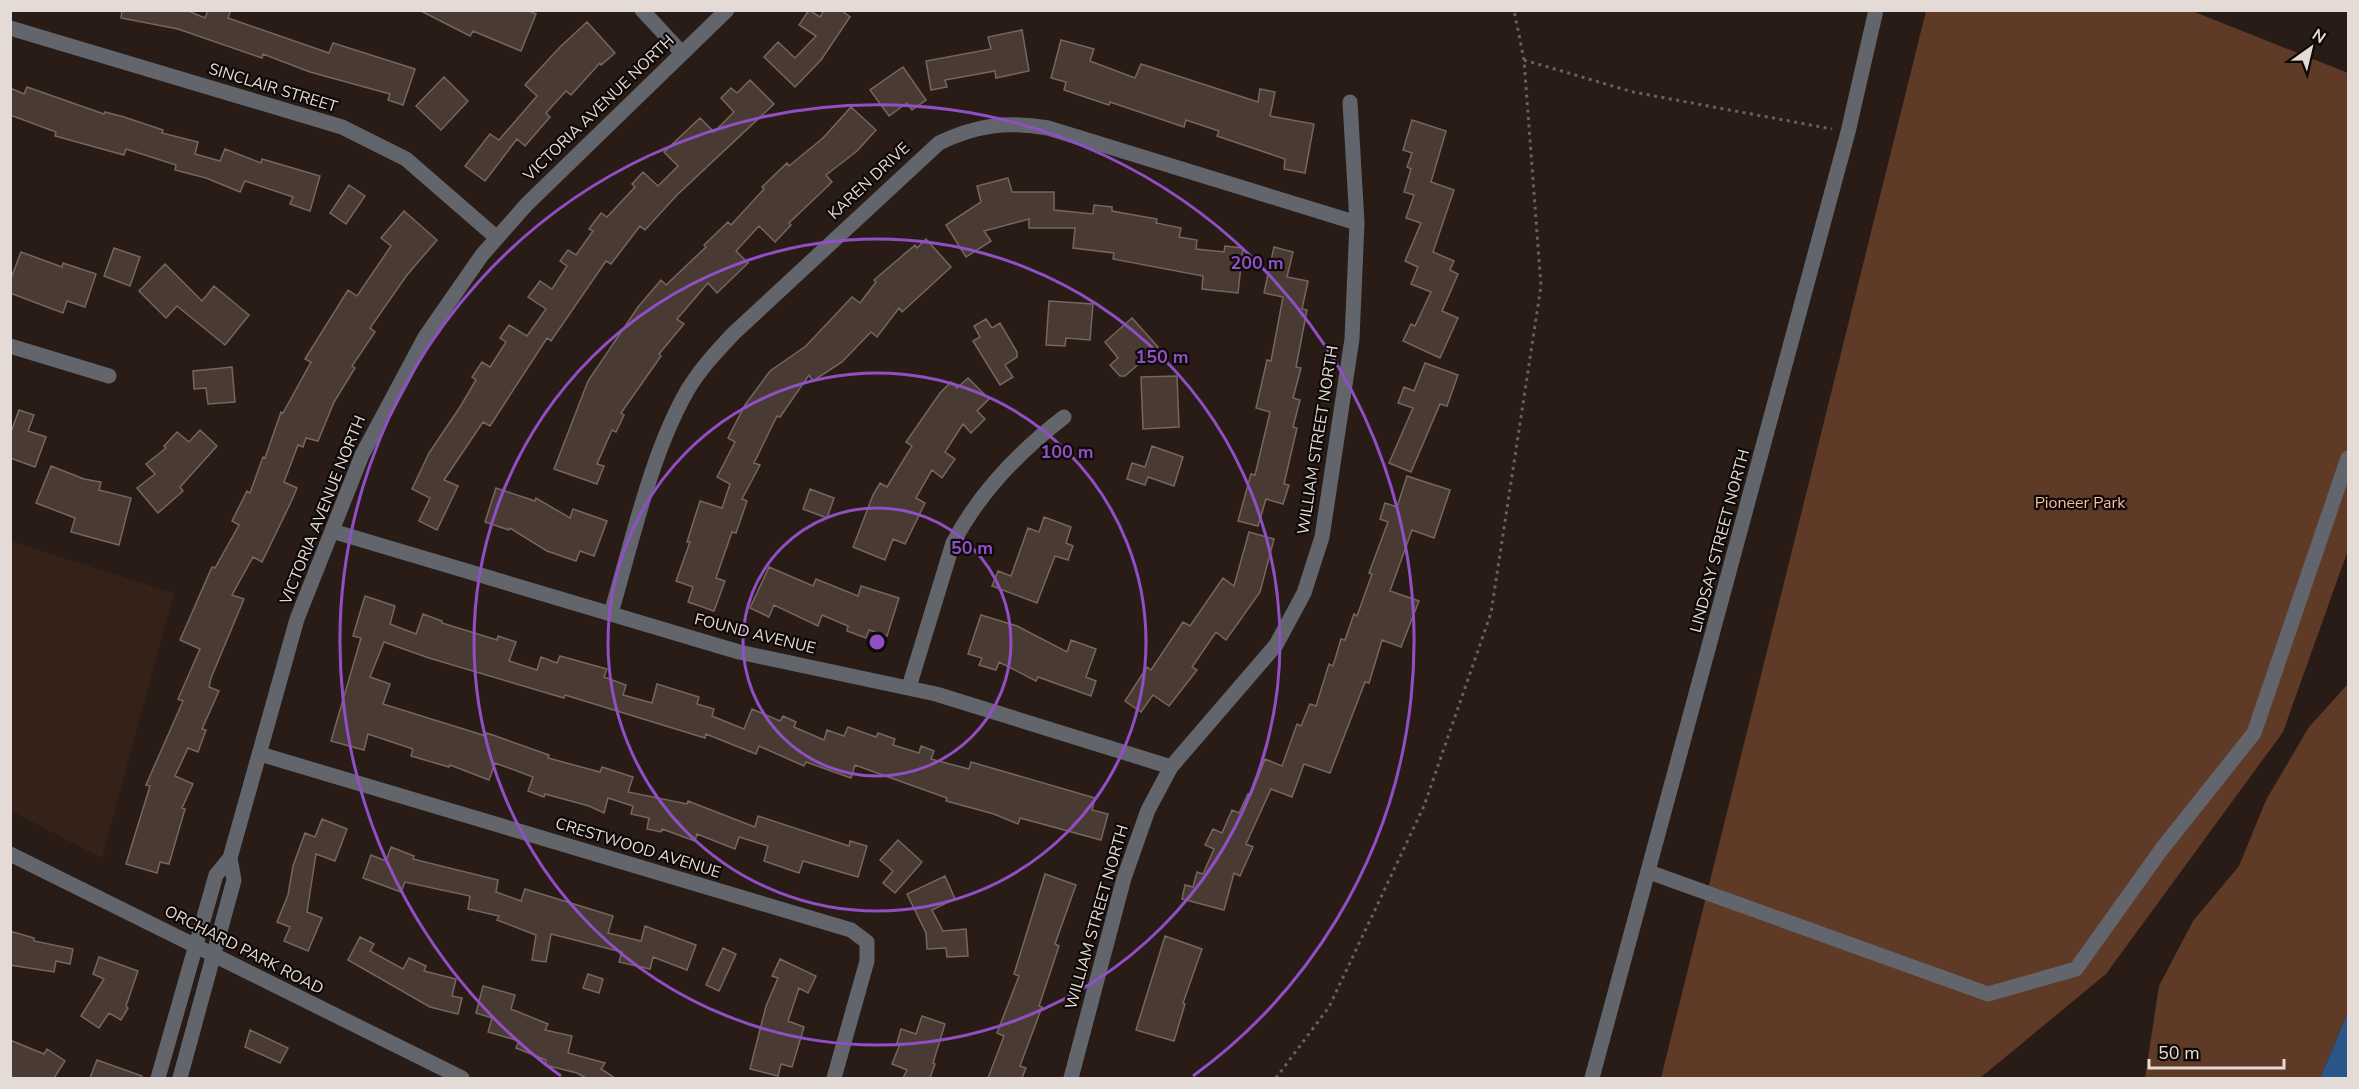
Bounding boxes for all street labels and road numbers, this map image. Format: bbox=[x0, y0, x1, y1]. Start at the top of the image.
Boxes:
street label: VICTORIA AVENUE NORTH bbox=[518, 30, 679, 187]
street label: SINCLAIR STREET bbox=[206, 58, 340, 118]
street label: KAREN DRIVE bbox=[823, 137, 915, 225]
street label: WILLIAM STREET NORTH bbox=[1292, 344, 1344, 536]
street label: VICTORIA AVENUE NORTH bbox=[275, 412, 371, 609]
street label: LINDSAY STREET NORTH bbox=[1685, 447, 1755, 635]
street label: FOUND AVENUE bbox=[692, 608, 818, 660]
street label: CRESTWOOD AVENUE bbox=[553, 812, 723, 884]
street label: WILLIAM STREET NORTH bbox=[1060, 822, 1134, 1012]
street label: ORCHARD PARK ROAD bbox=[161, 900, 327, 1000]

